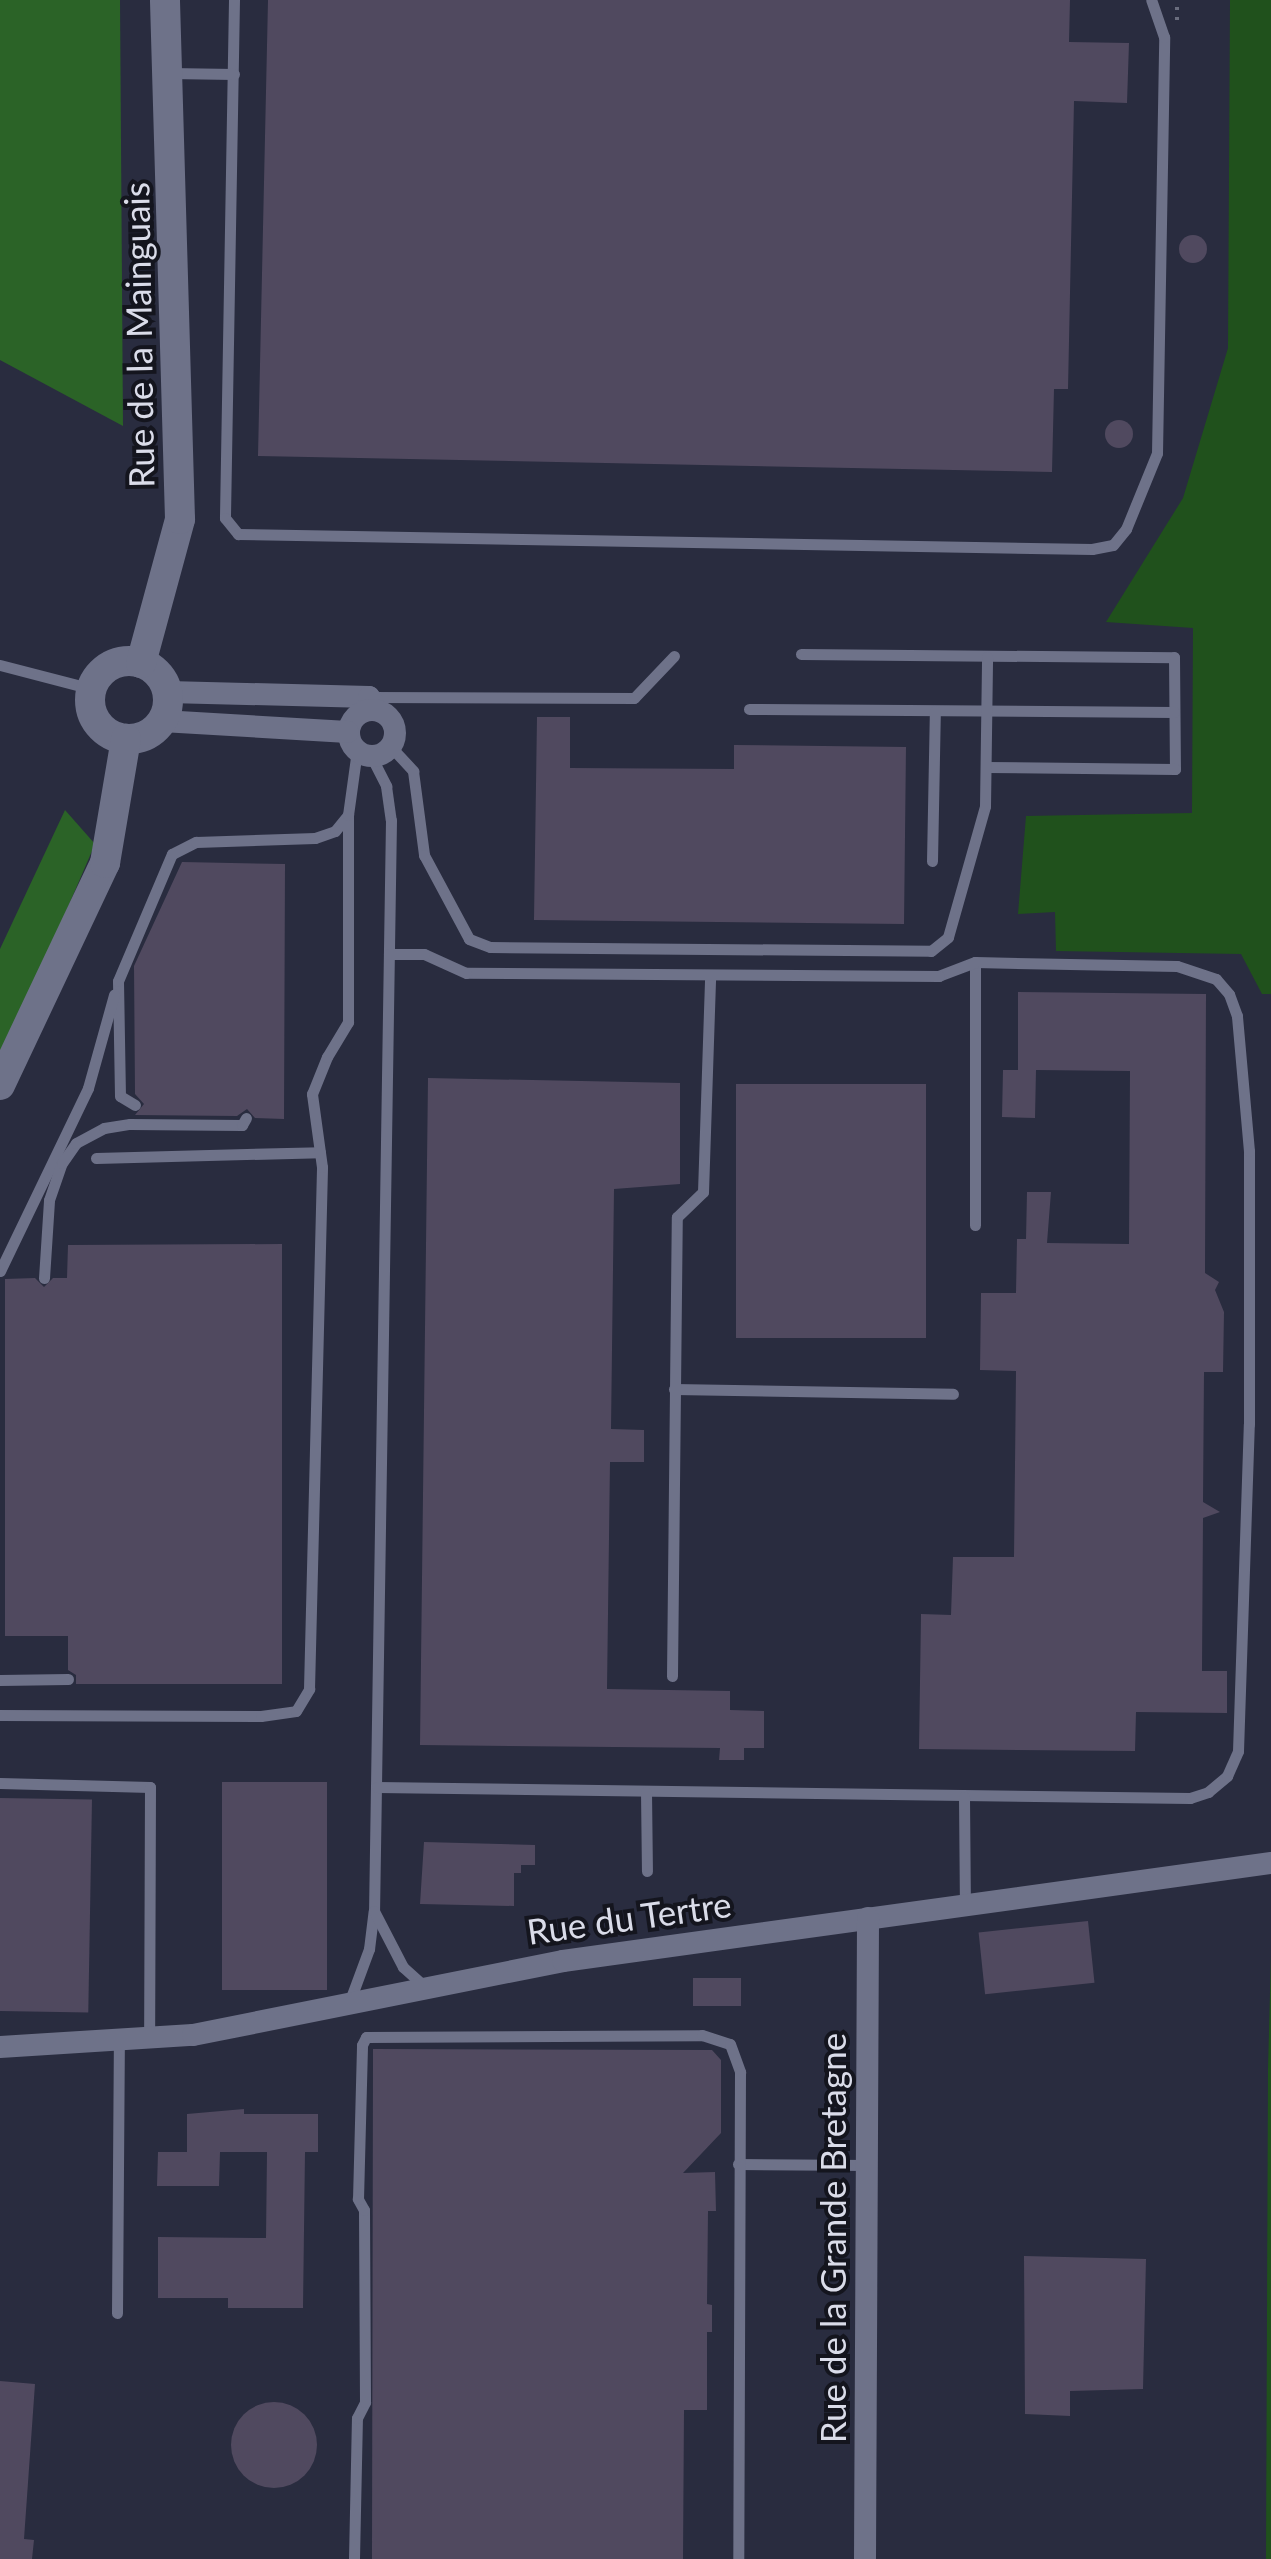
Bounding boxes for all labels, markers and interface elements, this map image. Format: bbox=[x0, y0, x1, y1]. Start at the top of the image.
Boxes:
street label: Rue de la Mainguais bbox=[114, 182, 162, 488]
street label: Rue du Tertre bbox=[524, 1882, 734, 1952]
street label: Rue de la Grande Bretagne bbox=[811, 2033, 853, 2443]

